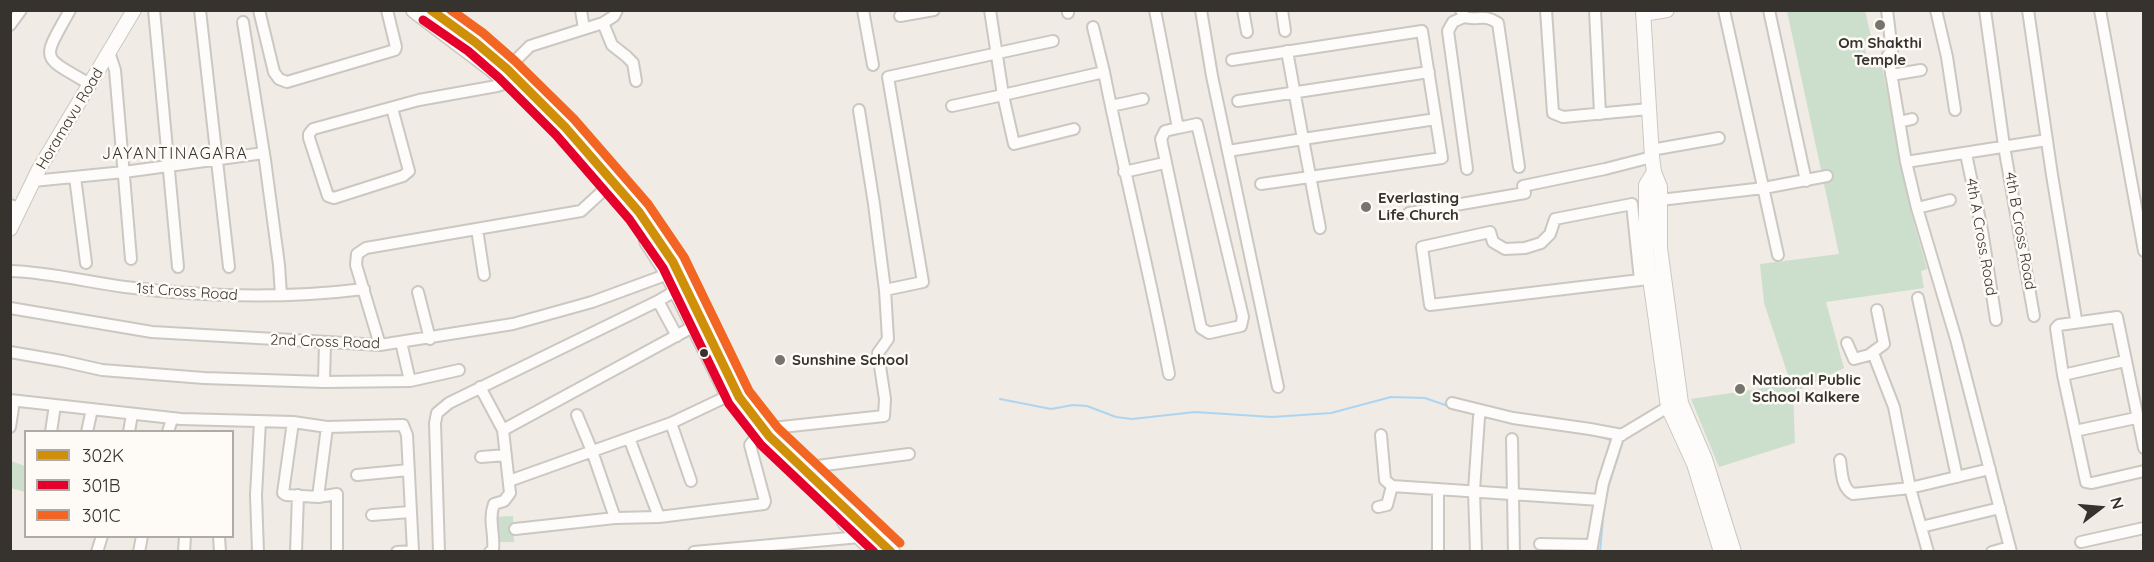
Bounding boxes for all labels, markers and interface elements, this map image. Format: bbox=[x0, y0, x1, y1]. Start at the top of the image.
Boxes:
marker: Om Shakthi Temple bbox=[1873, 18, 1887, 32]
place label: Om Shakthi Temple bbox=[1838, 34, 1922, 69]
street label: Horamavu Road bbox=[33, 65, 107, 173]
district label: JAYANTINAGARA bbox=[102, 144, 248, 164]
street label: 4th B Cross Road bbox=[2001, 171, 2039, 291]
street label: 4th A Cross Road bbox=[1962, 177, 2000, 297]
place label: Everlasting Life Church bbox=[1378, 189, 1459, 224]
marker: Everlasting Life Church bbox=[1359, 200, 1373, 214]
street label: 1st Cross Road bbox=[136, 279, 238, 305]
street label: 2nd Cross Road bbox=[270, 331, 380, 353]
unlabelled marker bbox=[698, 347, 710, 359]
place label: Sunshine School bbox=[792, 351, 909, 369]
marker: Sunshine School bbox=[773, 353, 787, 367]
place label: National Public School Kalkere bbox=[1752, 371, 1861, 406]
marker: National Public School Kalkere bbox=[1733, 382, 1747, 396]
legend bbox=[24, 430, 234, 538]
text: 302K bbox=[82, 444, 124, 467]
text: 301B bbox=[82, 474, 121, 497]
north arrow bbox=[2070, 478, 2130, 538]
text: N bbox=[2106, 495, 2129, 511]
text: 301C bbox=[82, 504, 121, 527]

